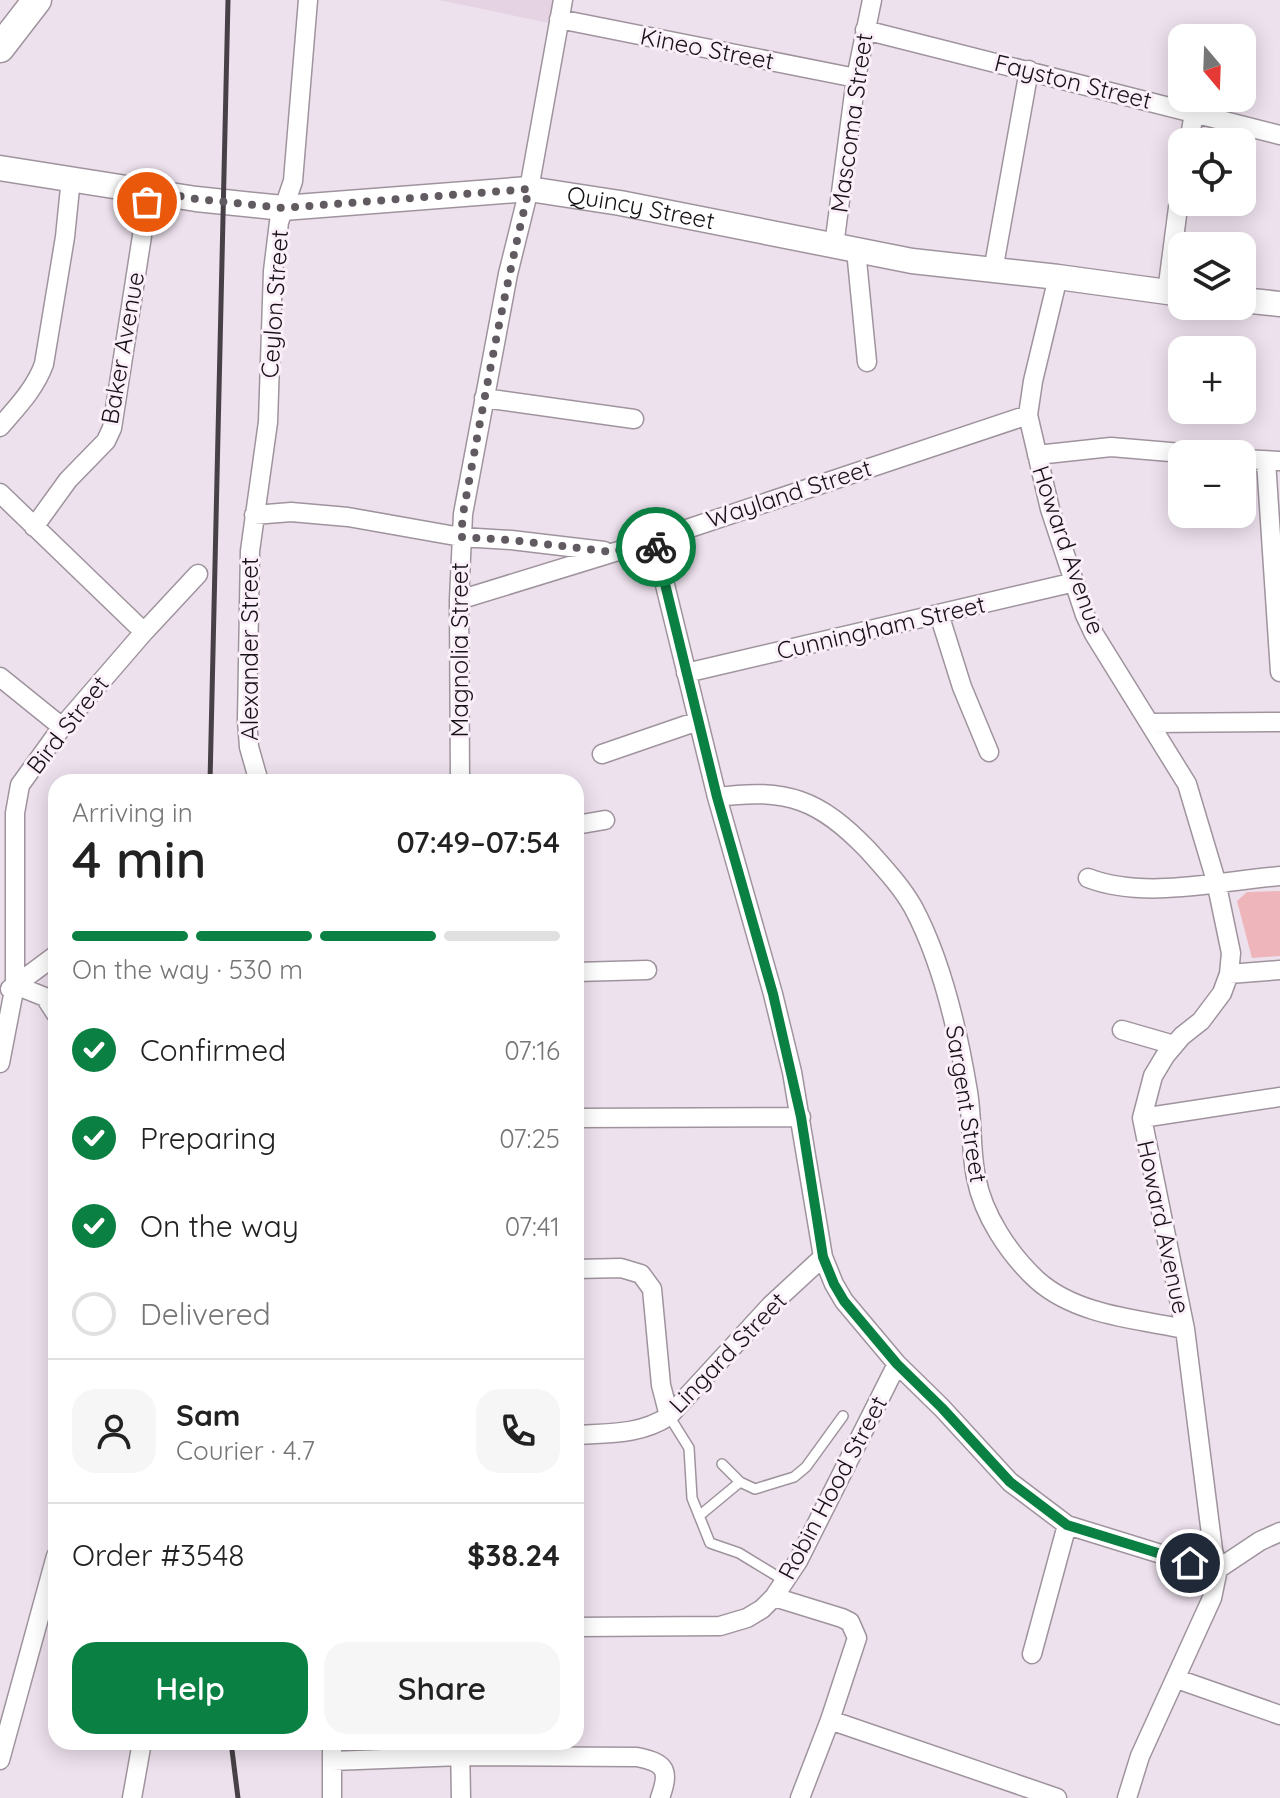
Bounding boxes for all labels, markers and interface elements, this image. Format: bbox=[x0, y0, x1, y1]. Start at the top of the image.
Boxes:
street label: Kineo Street bbox=[638, 20, 777, 76]
north arrow bbox=[1168, 24, 1256, 112]
map controls bbox=[1168, 24, 1256, 528]
street label: Mascoma Street bbox=[824, 31, 878, 215]
street label: Fayston Street bbox=[992, 47, 1155, 115]
button: locate bbox=[1168, 128, 1256, 216]
pin bbox=[113, 168, 181, 236]
street label: Quincy Street bbox=[565, 179, 717, 235]
icon: bag bbox=[125, 180, 169, 224]
street label: Ceylon Street bbox=[254, 229, 294, 379]
button: layers bbox=[1168, 232, 1256, 320]
street label: Baker Avenue bbox=[94, 269, 150, 426]
button: + bbox=[1168, 336, 1256, 424]
button: − bbox=[1168, 440, 1256, 528]
street label: Wayland Street bbox=[702, 452, 875, 534]
street label: Howard Avenue bbox=[1026, 461, 1112, 638]
courier bbox=[616, 507, 696, 587]
icon: bike bbox=[634, 525, 678, 569]
street label: Alexander Street bbox=[234, 557, 264, 741]
street label: Magnolia Street bbox=[444, 562, 474, 738]
street label: Cunningham Street bbox=[774, 588, 988, 666]
street label: Bird Street bbox=[20, 669, 115, 779]
text: Arriving in bbox=[72, 796, 193, 829]
text: 07:49–07:54 bbox=[397, 823, 560, 861]
text: 4 min bbox=[72, 826, 206, 891]
text: On the way · 530 m bbox=[72, 953, 303, 986]
street label: Sargent Street bbox=[940, 1023, 994, 1185]
icon: check bbox=[72, 1028, 116, 1072]
text: Confirmed bbox=[140, 1031, 286, 1069]
text: 07:16 bbox=[504, 1034, 560, 1067]
icon: check bbox=[72, 1116, 116, 1160]
text: Preparing bbox=[140, 1119, 276, 1157]
text: 07:25 bbox=[499, 1122, 560, 1155]
street label: Howard Avenue bbox=[1131, 1137, 1197, 1316]
icon: check bbox=[72, 1204, 116, 1248]
text: On the way bbox=[140, 1207, 299, 1245]
text: 07:41 bbox=[505, 1210, 560, 1243]
street label: Lingard Street bbox=[662, 1286, 792, 1419]
text: Delivered bbox=[140, 1295, 271, 1333]
button: person bbox=[72, 1389, 156, 1473]
button: phone bbox=[476, 1389, 560, 1473]
street label: Robin Hood Street bbox=[771, 1391, 893, 1584]
text: Sam bbox=[176, 1396, 240, 1434]
text: Courier · 4.7 bbox=[176, 1434, 315, 1467]
pin bbox=[1156, 1529, 1224, 1597]
text: Order #3548 bbox=[72, 1536, 244, 1574]
text: $38.24 bbox=[467, 1536, 560, 1574]
icon: home bbox=[1168, 1541, 1212, 1585]
button: Help bbox=[72, 1642, 308, 1734]
button: Share bbox=[324, 1642, 560, 1734]

